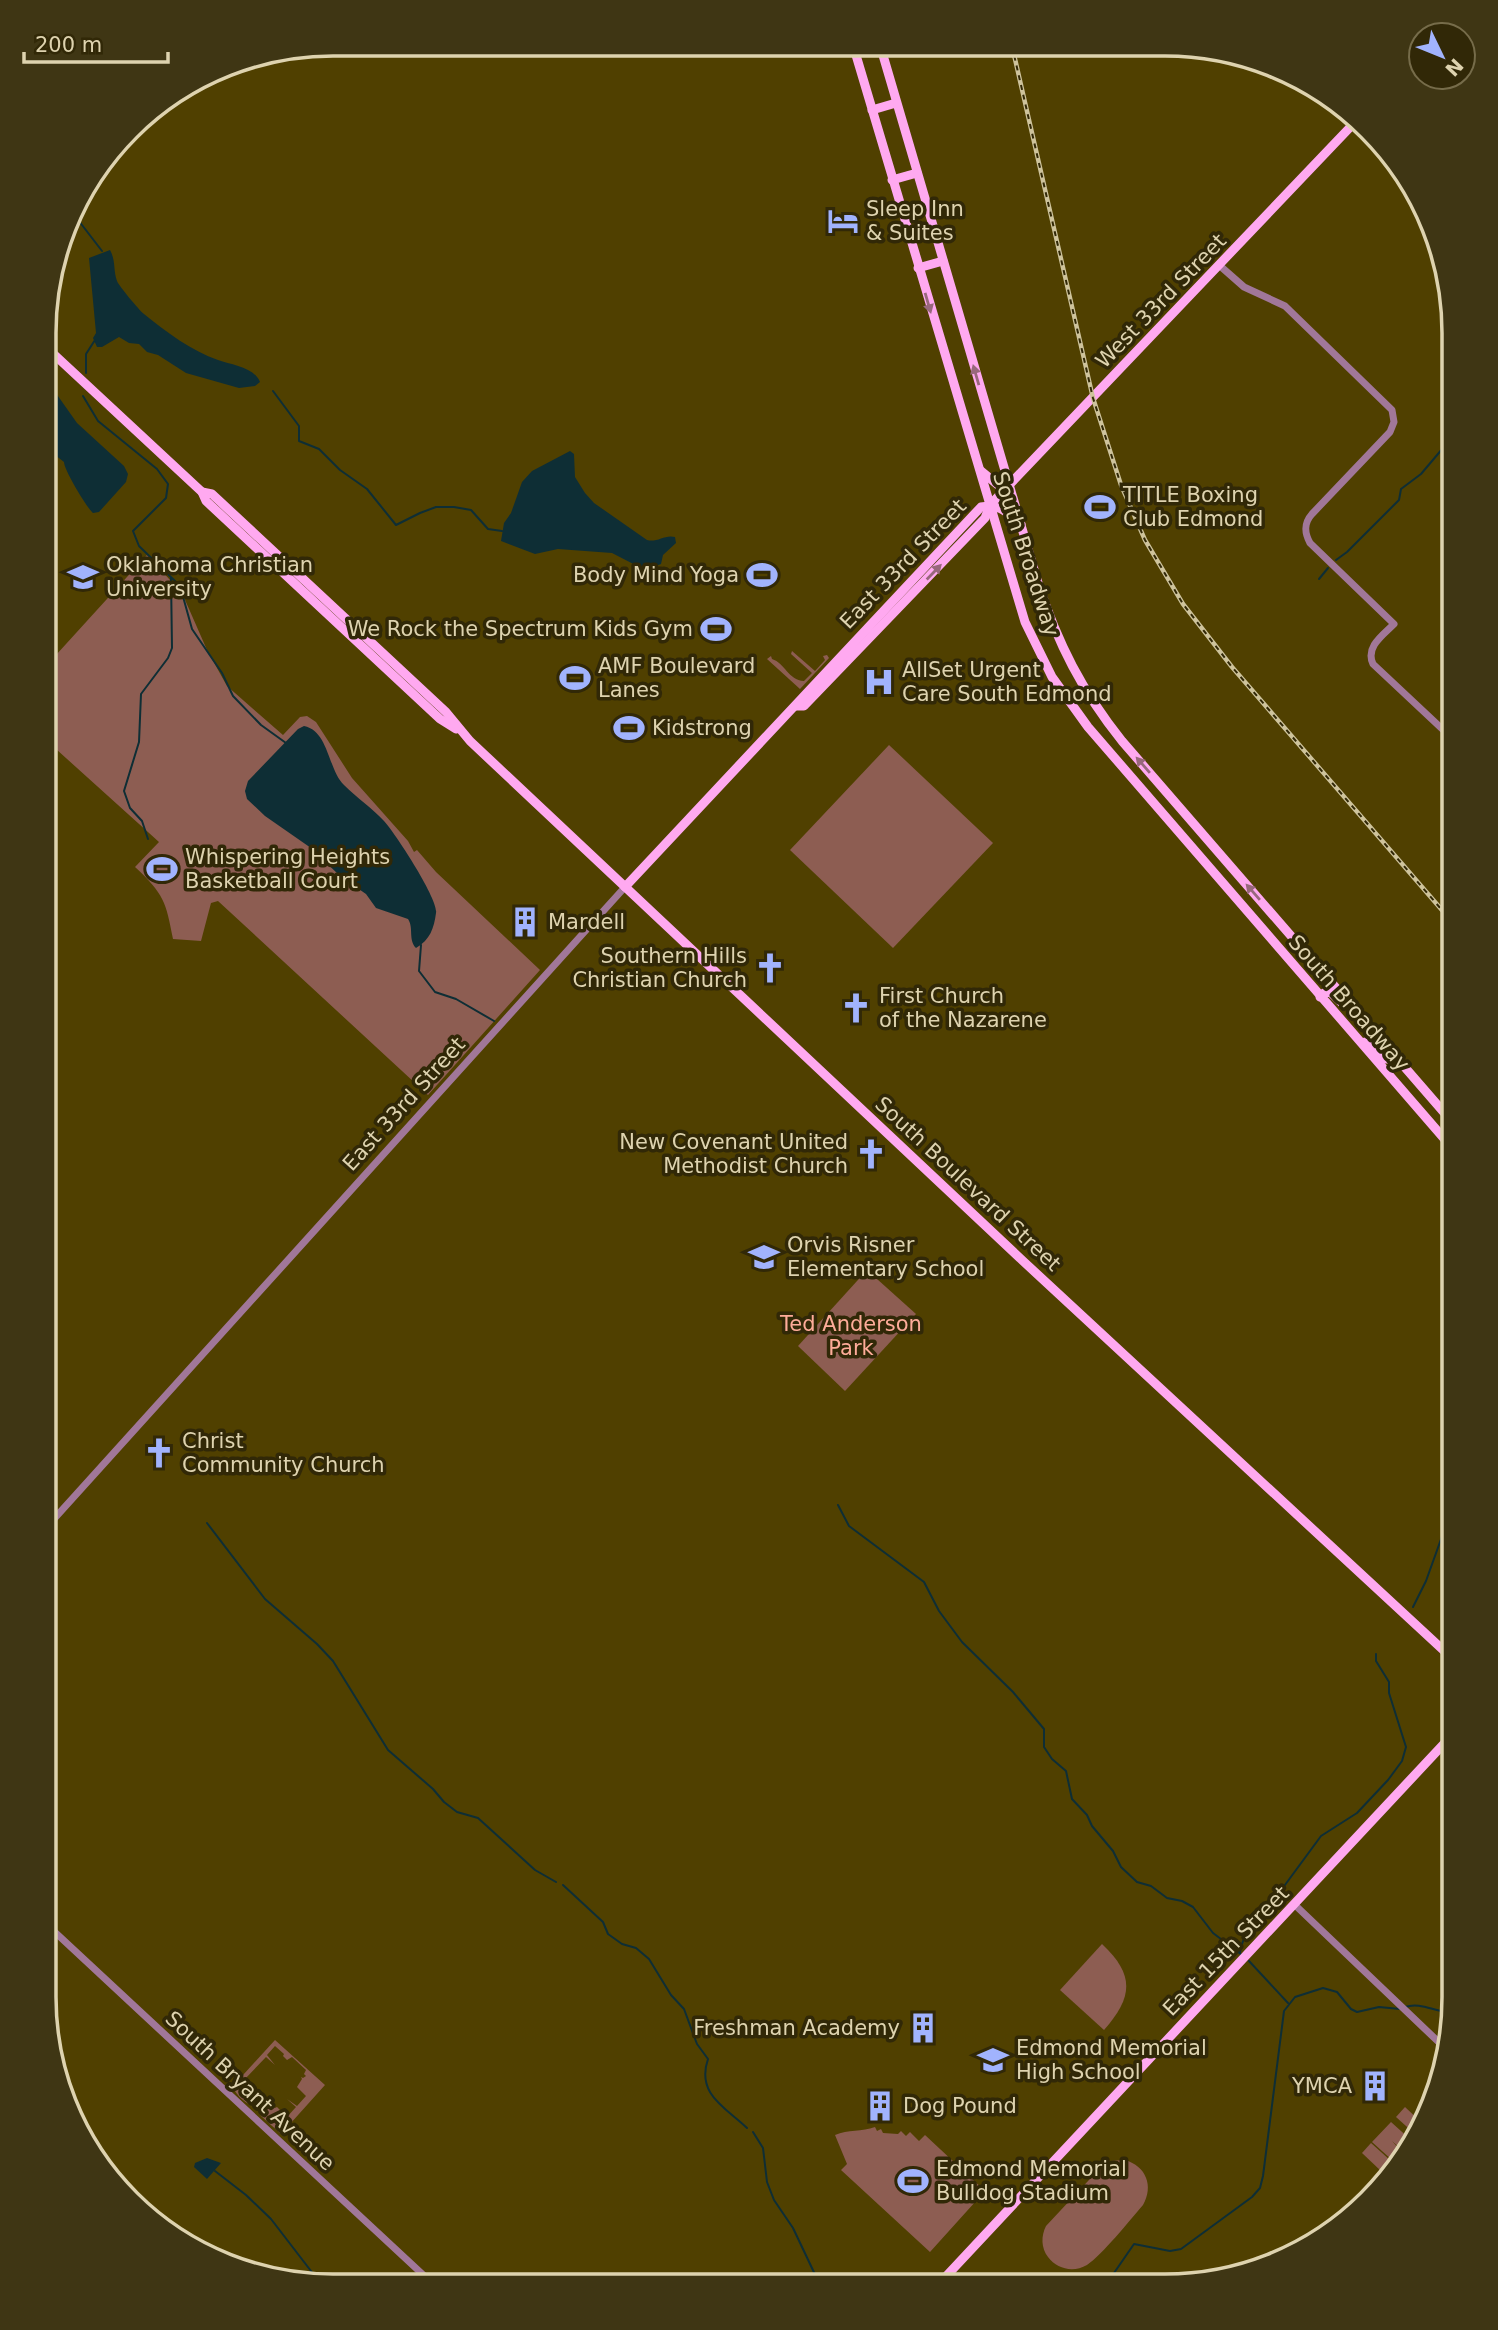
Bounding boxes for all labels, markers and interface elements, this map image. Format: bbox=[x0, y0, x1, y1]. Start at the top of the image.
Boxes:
scale bar bbox=[24, 21, 168, 65]
north arrow bbox=[1407, 21, 1477, 91]
text: 200 m bbox=[35, 33, 102, 57]
text: N bbox=[1441, 54, 1468, 81]
place label: Sleep Inn & Suites bbox=[866, 197, 964, 245]
hotel icon: Sleep Inn & Suites bbox=[826, 204, 860, 238]
street label: West 33rd Street bbox=[1091, 229, 1231, 373]
one-way arrow bbox=[924, 293, 934, 314]
one-way arrow bbox=[971, 365, 981, 386]
street label: South Broadway bbox=[988, 469, 1064, 639]
place label: TITLE Boxing Club Edmond bbox=[1122, 483, 1263, 531]
sports icon: TITLE Boxing Club Edmond bbox=[1083, 490, 1117, 524]
street label: East 33rd Street bbox=[835, 494, 971, 634]
place label: Oklahoma Christian University bbox=[106, 553, 313, 601]
sports icon: Body Mind Yoga bbox=[745, 558, 779, 592]
school or university icon: Oklahoma Christian University bbox=[66, 560, 100, 594]
place label: Body Mind Yoga bbox=[573, 563, 739, 587]
one-way arrow bbox=[925, 563, 942, 580]
sports icon: We Rock the Spectrum Kids Gym bbox=[699, 612, 733, 646]
place label: We Rock the Spectrum Kids Gym bbox=[348, 617, 693, 641]
place label: AMF Boulevard Lanes bbox=[598, 654, 755, 702]
place label: AllSet Urgent Care South Edmond bbox=[902, 658, 1112, 706]
sports icon: AMF Boulevard Lanes bbox=[558, 661, 592, 695]
hospital icon: AllSet Urgent Care South Edmond bbox=[862, 665, 896, 699]
sports icon: Kidstrong bbox=[612, 711, 646, 745]
place label: Kidstrong bbox=[652, 716, 752, 740]
one-way arrow bbox=[1135, 756, 1151, 774]
place label: Whispering Heights Basketball Court bbox=[185, 845, 390, 893]
sports icon: Whispering Heights Basketball Court bbox=[145, 852, 179, 886]
one-way arrow bbox=[1245, 883, 1261, 901]
building icon: Mardell bbox=[508, 905, 542, 939]
place label: Mardell bbox=[548, 910, 625, 934]
street label: South Broadway bbox=[1284, 930, 1414, 1076]
place label: Southern Hills Christian Church bbox=[572, 944, 747, 992]
church icon: Southern Hills Christian Church bbox=[753, 951, 787, 985]
place label: First Church of the Nazarene bbox=[879, 984, 1047, 1032]
church icon: First Church of the Nazarene bbox=[839, 991, 873, 1025]
street label: East 33rd Street bbox=[338, 1033, 470, 1175]
street label: South Boulevard Street bbox=[870, 1092, 1066, 1276]
place label: New Covenant United Methodist Church bbox=[619, 1130, 848, 1178]
church icon: New Covenant United Methodist Church bbox=[854, 1137, 888, 1171]
place label: Orvis Risner Elementary School bbox=[787, 1233, 984, 1281]
school or university icon: Orvis Risner Elementary School bbox=[747, 1240, 781, 1274]
park label: Ted Anderson Park bbox=[779, 1312, 922, 1360]
place label: Christ Community Church bbox=[182, 1429, 385, 1477]
church icon: Christ Community Church bbox=[142, 1436, 176, 1470]
street label: East 15th Street bbox=[1158, 1881, 1294, 2021]
street label: South Bryant Avenue bbox=[161, 2006, 339, 2176]
building icon: Freshman Academy bbox=[906, 2011, 940, 2045]
place label: Freshman Academy bbox=[693, 2016, 900, 2040]
place label: Edmond Memorial High School bbox=[1016, 2036, 1207, 2084]
school or university icon: Edmond Memorial High School bbox=[976, 2043, 1010, 2077]
building icon: YMCA bbox=[1358, 2069, 1392, 2103]
place label: YMCA bbox=[1291, 2074, 1353, 2098]
building icon: Dog Pound bbox=[863, 2089, 897, 2123]
place label: Dog Pound bbox=[903, 2094, 1017, 2118]
place label: Edmond Memorial Bulldog Stadium bbox=[936, 2157, 1127, 2205]
sports icon: Edmond Memorial Bulldog Stadium bbox=[896, 2164, 930, 2198]

